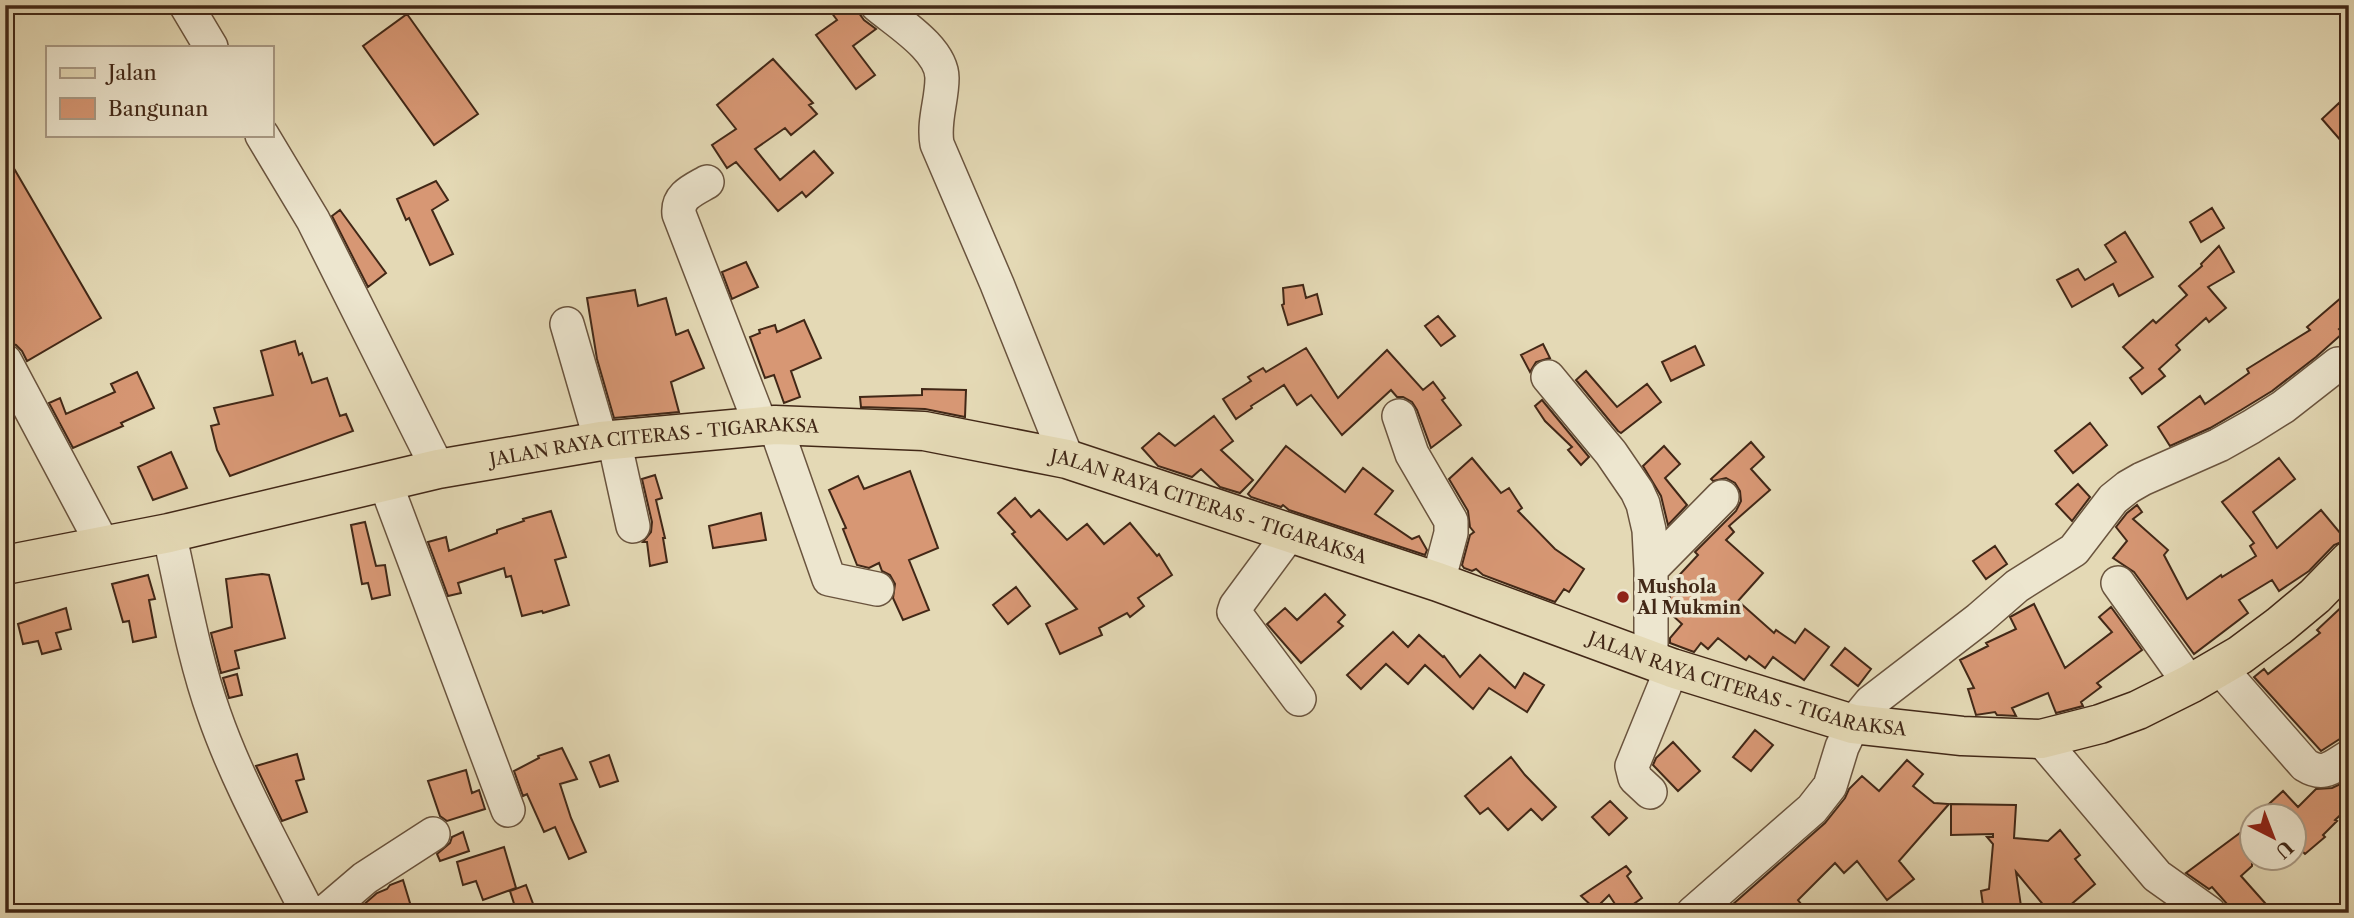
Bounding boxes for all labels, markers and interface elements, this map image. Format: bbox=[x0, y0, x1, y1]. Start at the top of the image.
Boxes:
legend bbox=[46, 46, 273, 136]
text: Jalan bbox=[105, 60, 157, 85]
text: Bangunan bbox=[108, 96, 208, 121]
street label: JALAN RAYA CITERAS - TIGARAKSA bbox=[485, 413, 820, 471]
street label: JALAN RAYA CITERAS - TIGARAKSA bbox=[1046, 444, 1370, 569]
place label: Mushola Al Mukmin bbox=[1636, 576, 1742, 619]
marker: Mushola Al Mukmin bbox=[1615, 589, 1631, 605]
street label: JALAN RAYA CITERAS - TIGARAKSA bbox=[1582, 626, 1908, 741]
north arrow bbox=[2238, 802, 2308, 872]
text: U bbox=[2270, 836, 2297, 863]

